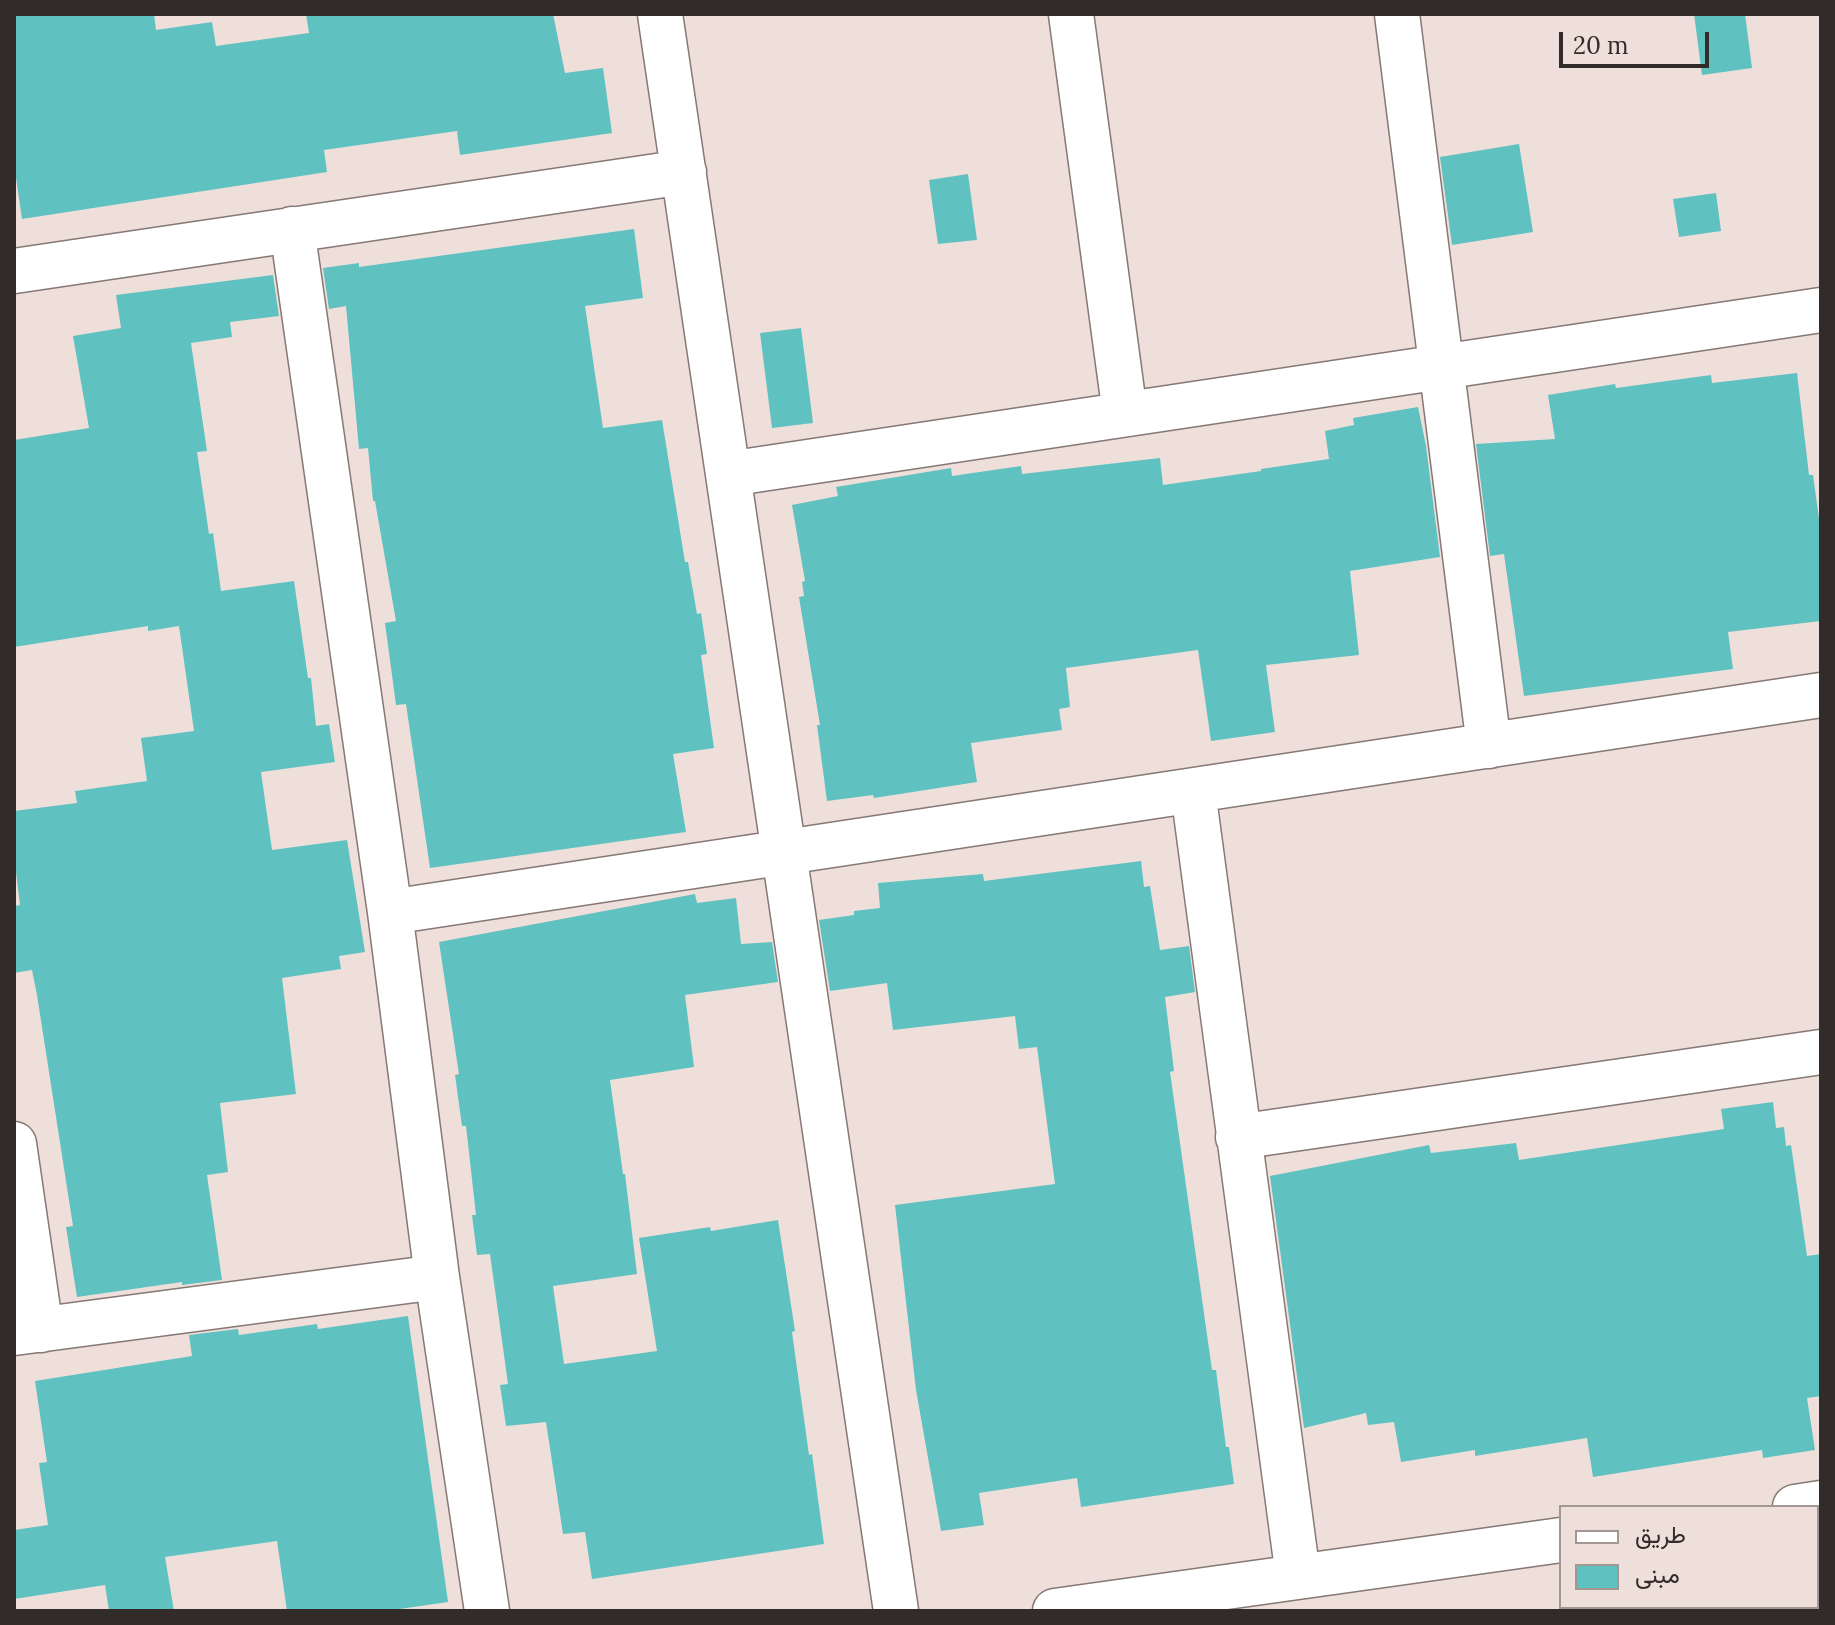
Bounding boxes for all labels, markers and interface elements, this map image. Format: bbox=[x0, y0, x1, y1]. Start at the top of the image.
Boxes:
scale bar bbox=[1563, 16, 1713, 66]
text: 20 m bbox=[1573, 30, 1629, 61]
legend bbox=[1559, 1505, 1819, 1609]
text: طريق bbox=[1635, 1519, 1686, 1550]
text: مبنى bbox=[1635, 1559, 1680, 1590]

